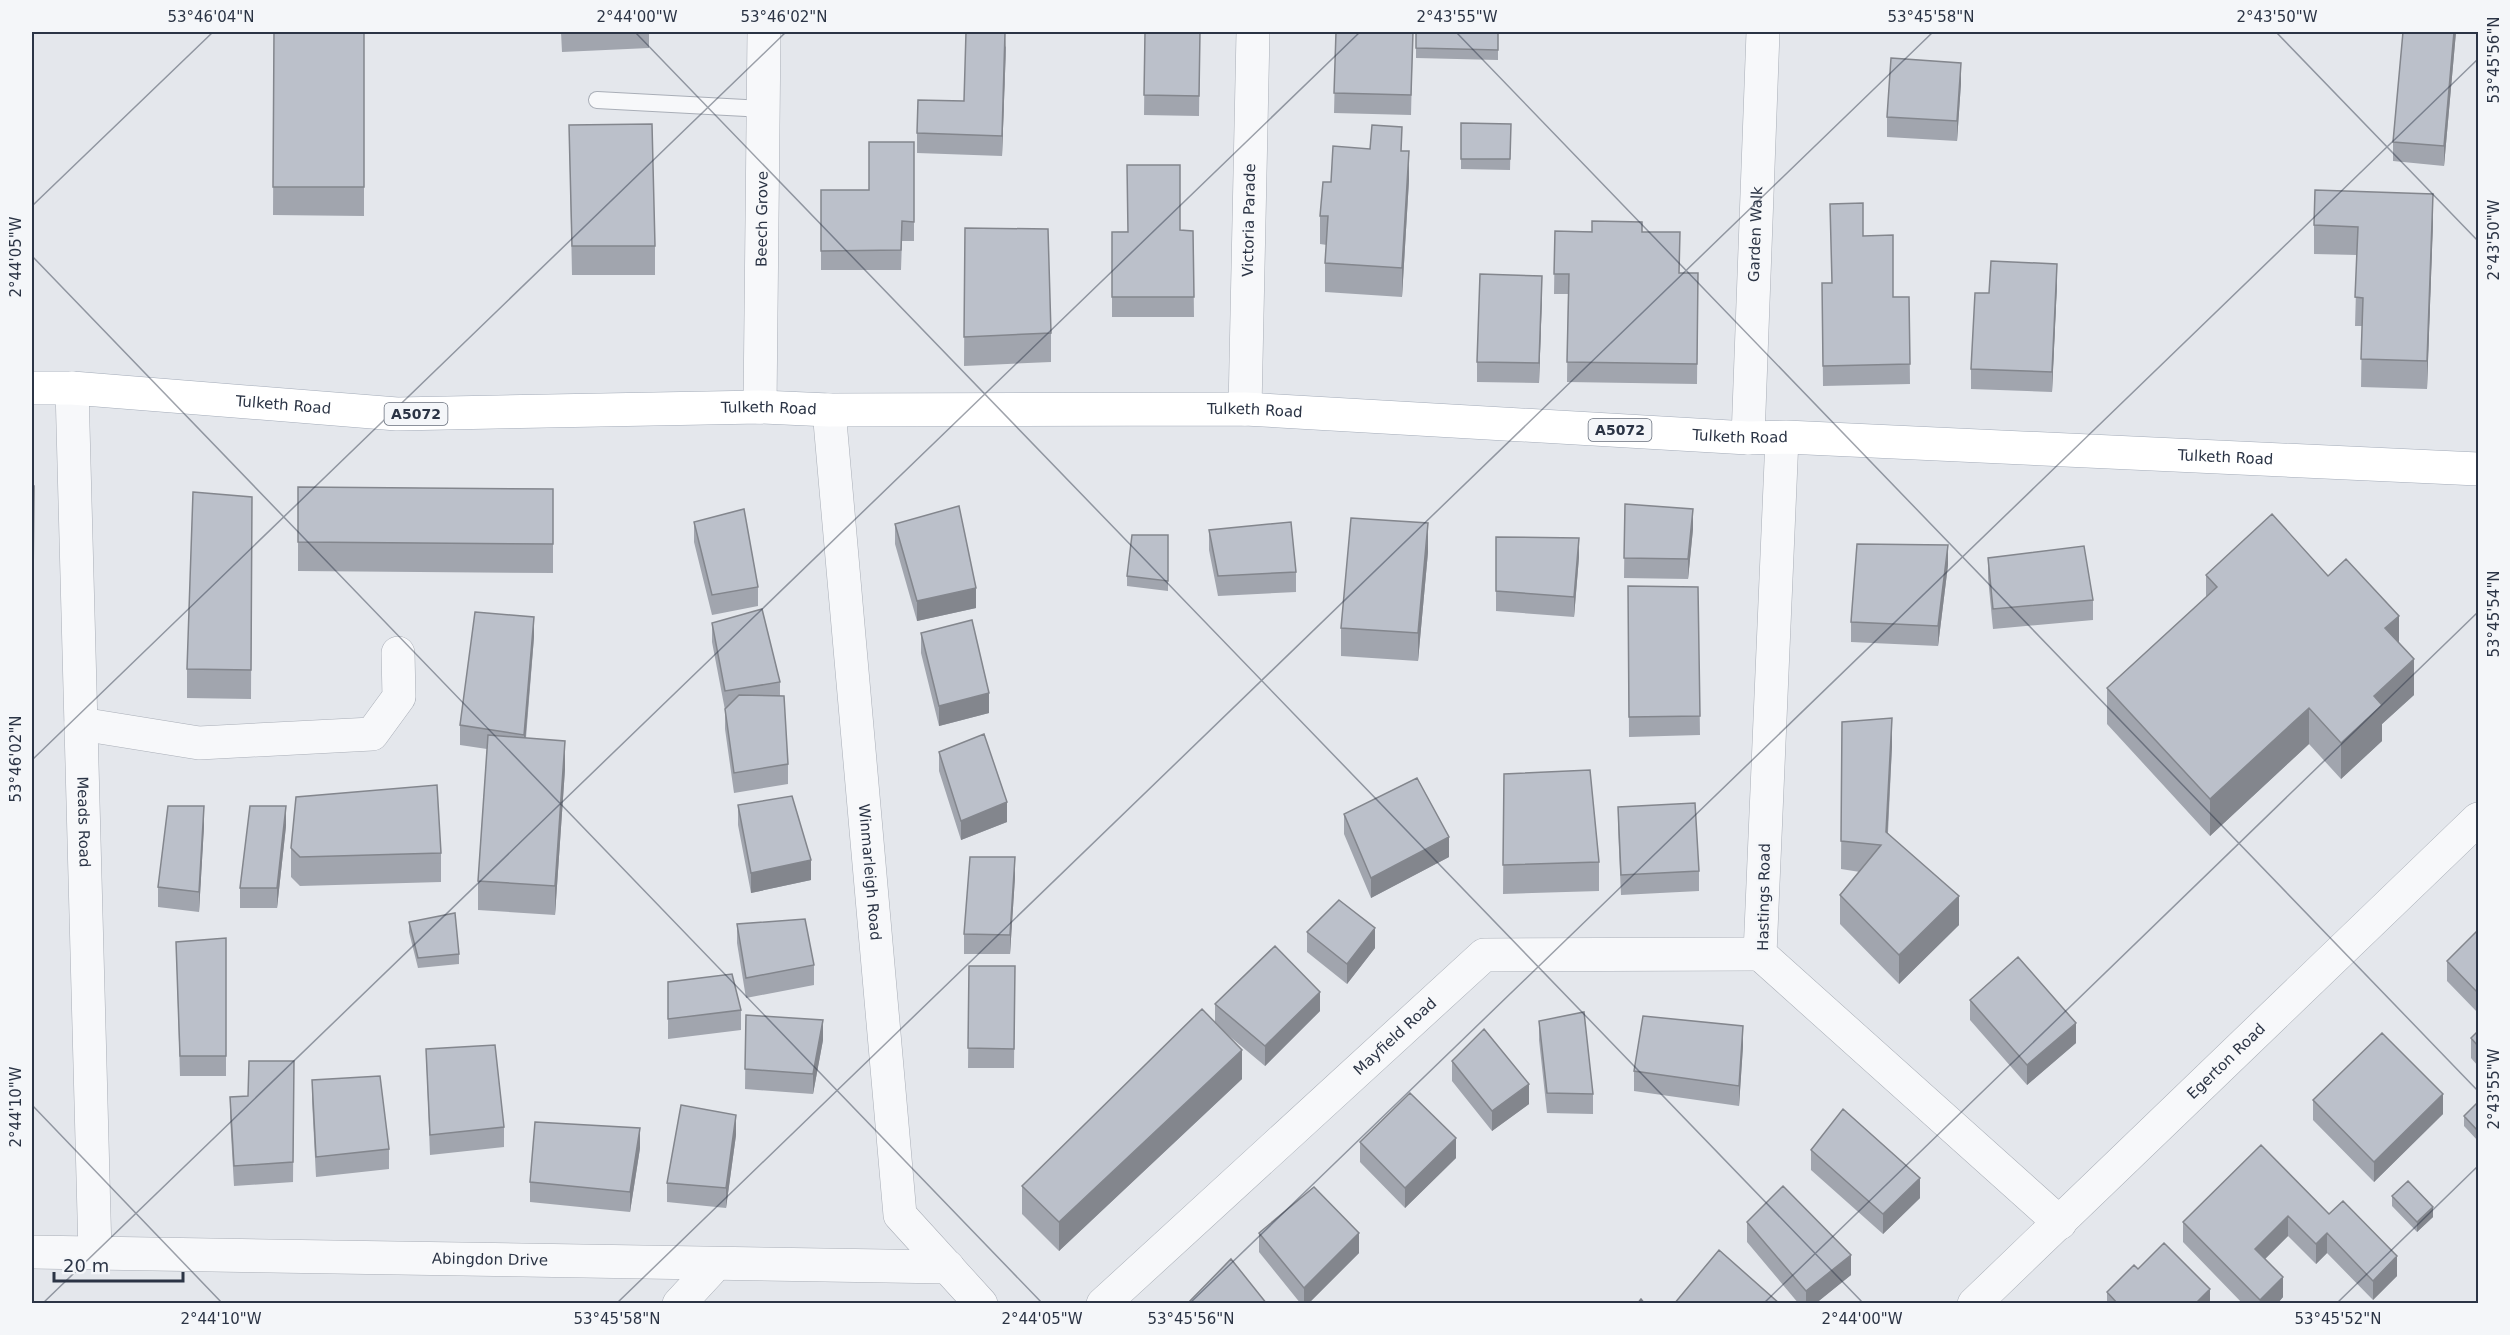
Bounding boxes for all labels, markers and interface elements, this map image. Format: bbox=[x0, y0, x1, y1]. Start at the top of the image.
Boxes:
text: 53°46'04"N bbox=[167, 8, 255, 26]
text: 2°44'00"W bbox=[596, 8, 678, 26]
text: 53°46'02"N bbox=[740, 8, 828, 26]
text: 2°43'55"W bbox=[1416, 8, 1498, 26]
text: 53°45'58"N bbox=[1887, 8, 1975, 26]
text: 2°43'50"W bbox=[2236, 8, 2318, 26]
text: 53°45'56"N bbox=[2485, 16, 2503, 104]
street label: Victoria Parade bbox=[1239, 163, 1259, 277]
street label: Beech Grove bbox=[752, 171, 772, 267]
street label: Garden Walk bbox=[1745, 186, 1766, 282]
text: 2°43'50"W bbox=[2485, 199, 2503, 281]
text: 2°44'05"W bbox=[7, 216, 25, 298]
street label: Tulketh Road bbox=[234, 392, 332, 418]
street label: Tulketh Road bbox=[720, 398, 817, 418]
street label: Tulketh Road bbox=[1206, 400, 1303, 421]
road number: A5072 bbox=[384, 403, 448, 425]
road number: A5072 bbox=[1588, 419, 1652, 441]
street label: Tulketh Road bbox=[1691, 426, 1788, 447]
street label: Tulketh Road bbox=[2176, 446, 2274, 469]
text: 53°45'54"N bbox=[2485, 570, 2503, 658]
text: 53°46'02"N bbox=[7, 715, 25, 803]
street label: Meads Road bbox=[73, 776, 94, 868]
street label: Winmarleigh Road bbox=[855, 803, 885, 941]
street label: Hastings Road bbox=[1754, 843, 1774, 951]
street label: Mayfield Road bbox=[1350, 994, 1440, 1079]
street label: Egerton Road bbox=[2183, 1020, 2269, 1103]
text: 2°43'55"W bbox=[2485, 1048, 2503, 1130]
text: 2°44'10"W bbox=[7, 1066, 25, 1148]
scale bar bbox=[54, 1245, 183, 1283]
street label: Abingdon Drive bbox=[432, 1250, 548, 1269]
text: 20 m bbox=[63, 1255, 109, 1276]
text: 2°44'10"W bbox=[180, 1310, 262, 1328]
text: 53°45'58"N bbox=[573, 1310, 661, 1328]
text: 2°44'05"W bbox=[1001, 1310, 1083, 1328]
text: 53°45'56"N bbox=[1147, 1310, 1235, 1328]
text: 2°44'00"W bbox=[1821, 1310, 1903, 1328]
text: 53°45'52"N bbox=[2294, 1310, 2382, 1328]

